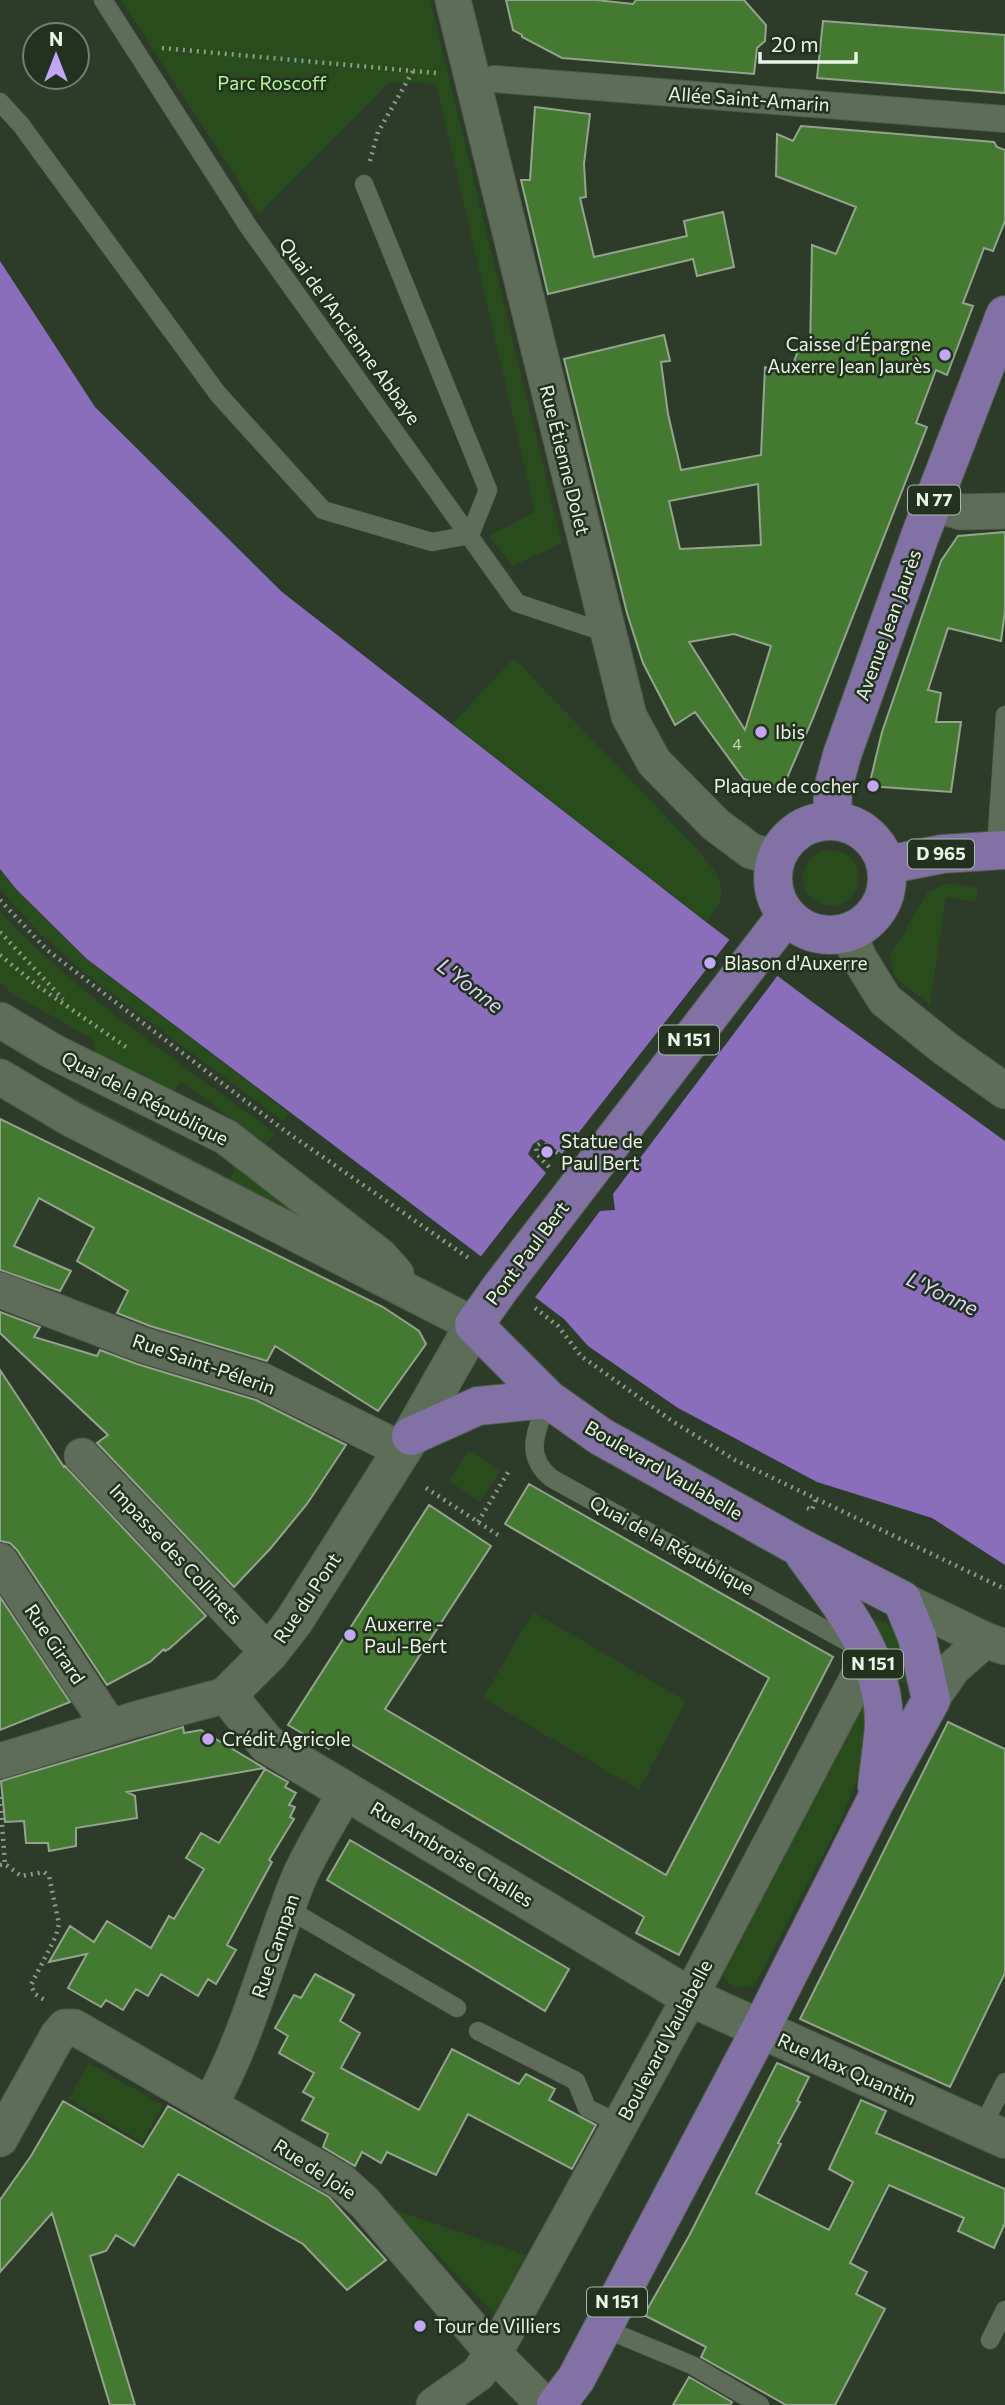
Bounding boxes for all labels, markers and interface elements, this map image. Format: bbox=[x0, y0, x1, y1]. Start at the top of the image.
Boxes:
north arrow bbox=[21, 21, 91, 91]
scale bar bbox=[760, 21, 856, 65]
text: N bbox=[49, 27, 63, 50]
text: 20 m bbox=[771, 31, 819, 56]
park label: Parc Roscoff bbox=[217, 71, 327, 94]
street label: Allée Saint-Amarin bbox=[668, 81, 831, 116]
street label: Quai de l'Ancienne Abbaye bbox=[275, 233, 426, 429]
place label: Caisse d’Épargne Auxerre Jean Jaurès bbox=[767, 332, 931, 377]
marker: Caisse d’Épargne Auxerre Jean Jaurès bbox=[937, 347, 953, 363]
street label: Rue Étienne Dolet bbox=[536, 382, 595, 538]
road number: N 77 bbox=[908, 486, 960, 514]
street label: Avenue Jean Jaurès bbox=[850, 546, 926, 703]
place label: Ibis bbox=[775, 720, 805, 743]
marker: Ibis bbox=[753, 724, 769, 740]
house number: 4 bbox=[732, 734, 742, 753]
place label: Plaque de cocher bbox=[714, 774, 859, 797]
marker: Plaque de cocher bbox=[865, 778, 881, 794]
road number: D 965 bbox=[908, 840, 974, 868]
place label: Blason d'Auxerre bbox=[724, 951, 867, 974]
water label: L'Yonne bbox=[433, 952, 509, 1018]
marker: Blason d'Auxerre bbox=[702, 955, 718, 971]
road number: N 151 bbox=[659, 1026, 719, 1055]
street label: Quai de la République bbox=[58, 1045, 233, 1150]
place label: Statue de Paul Bert bbox=[561, 1129, 643, 1174]
marker: Statue de Paul Bert bbox=[539, 1144, 555, 1160]
street label: Pont Paul Bert bbox=[480, 1196, 573, 1309]
water label: L'Yonne bbox=[903, 1265, 982, 1320]
street label: Rue Saint-Pélerin bbox=[130, 1328, 279, 1399]
street label: Boulevard Vaulabelle bbox=[581, 1415, 747, 1524]
street label: Impasse des Collinets bbox=[105, 1479, 247, 1629]
street label: Quai de la République bbox=[586, 1490, 758, 1599]
street label: Rue du Pont bbox=[268, 1548, 345, 1647]
street label: Rue Girard bbox=[20, 1599, 90, 1688]
place label: Auxerre - Paul-Bert bbox=[364, 1612, 447, 1657]
marker: Auxerre - Paul-Bert bbox=[342, 1627, 358, 1643]
road number: N 151 bbox=[843, 1650, 903, 1679]
place label: Crédit Agricole bbox=[222, 1727, 351, 1750]
marker: Crédit Agricole bbox=[200, 1731, 216, 1747]
street label: Rue Ambroise Challes bbox=[367, 1796, 538, 1911]
street label: Rue Campan bbox=[246, 1891, 303, 2001]
street label: Boulevard Vaulabelle bbox=[613, 1956, 717, 2124]
street label: Rue Max Quantin bbox=[774, 2028, 920, 2109]
street label: Rue de Joie bbox=[270, 2134, 361, 2204]
road number: N 151 bbox=[587, 2288, 647, 2316]
place label: Tour de Villiers bbox=[434, 2314, 561, 2337]
marker: Tour de Villiers bbox=[412, 2318, 428, 2334]

